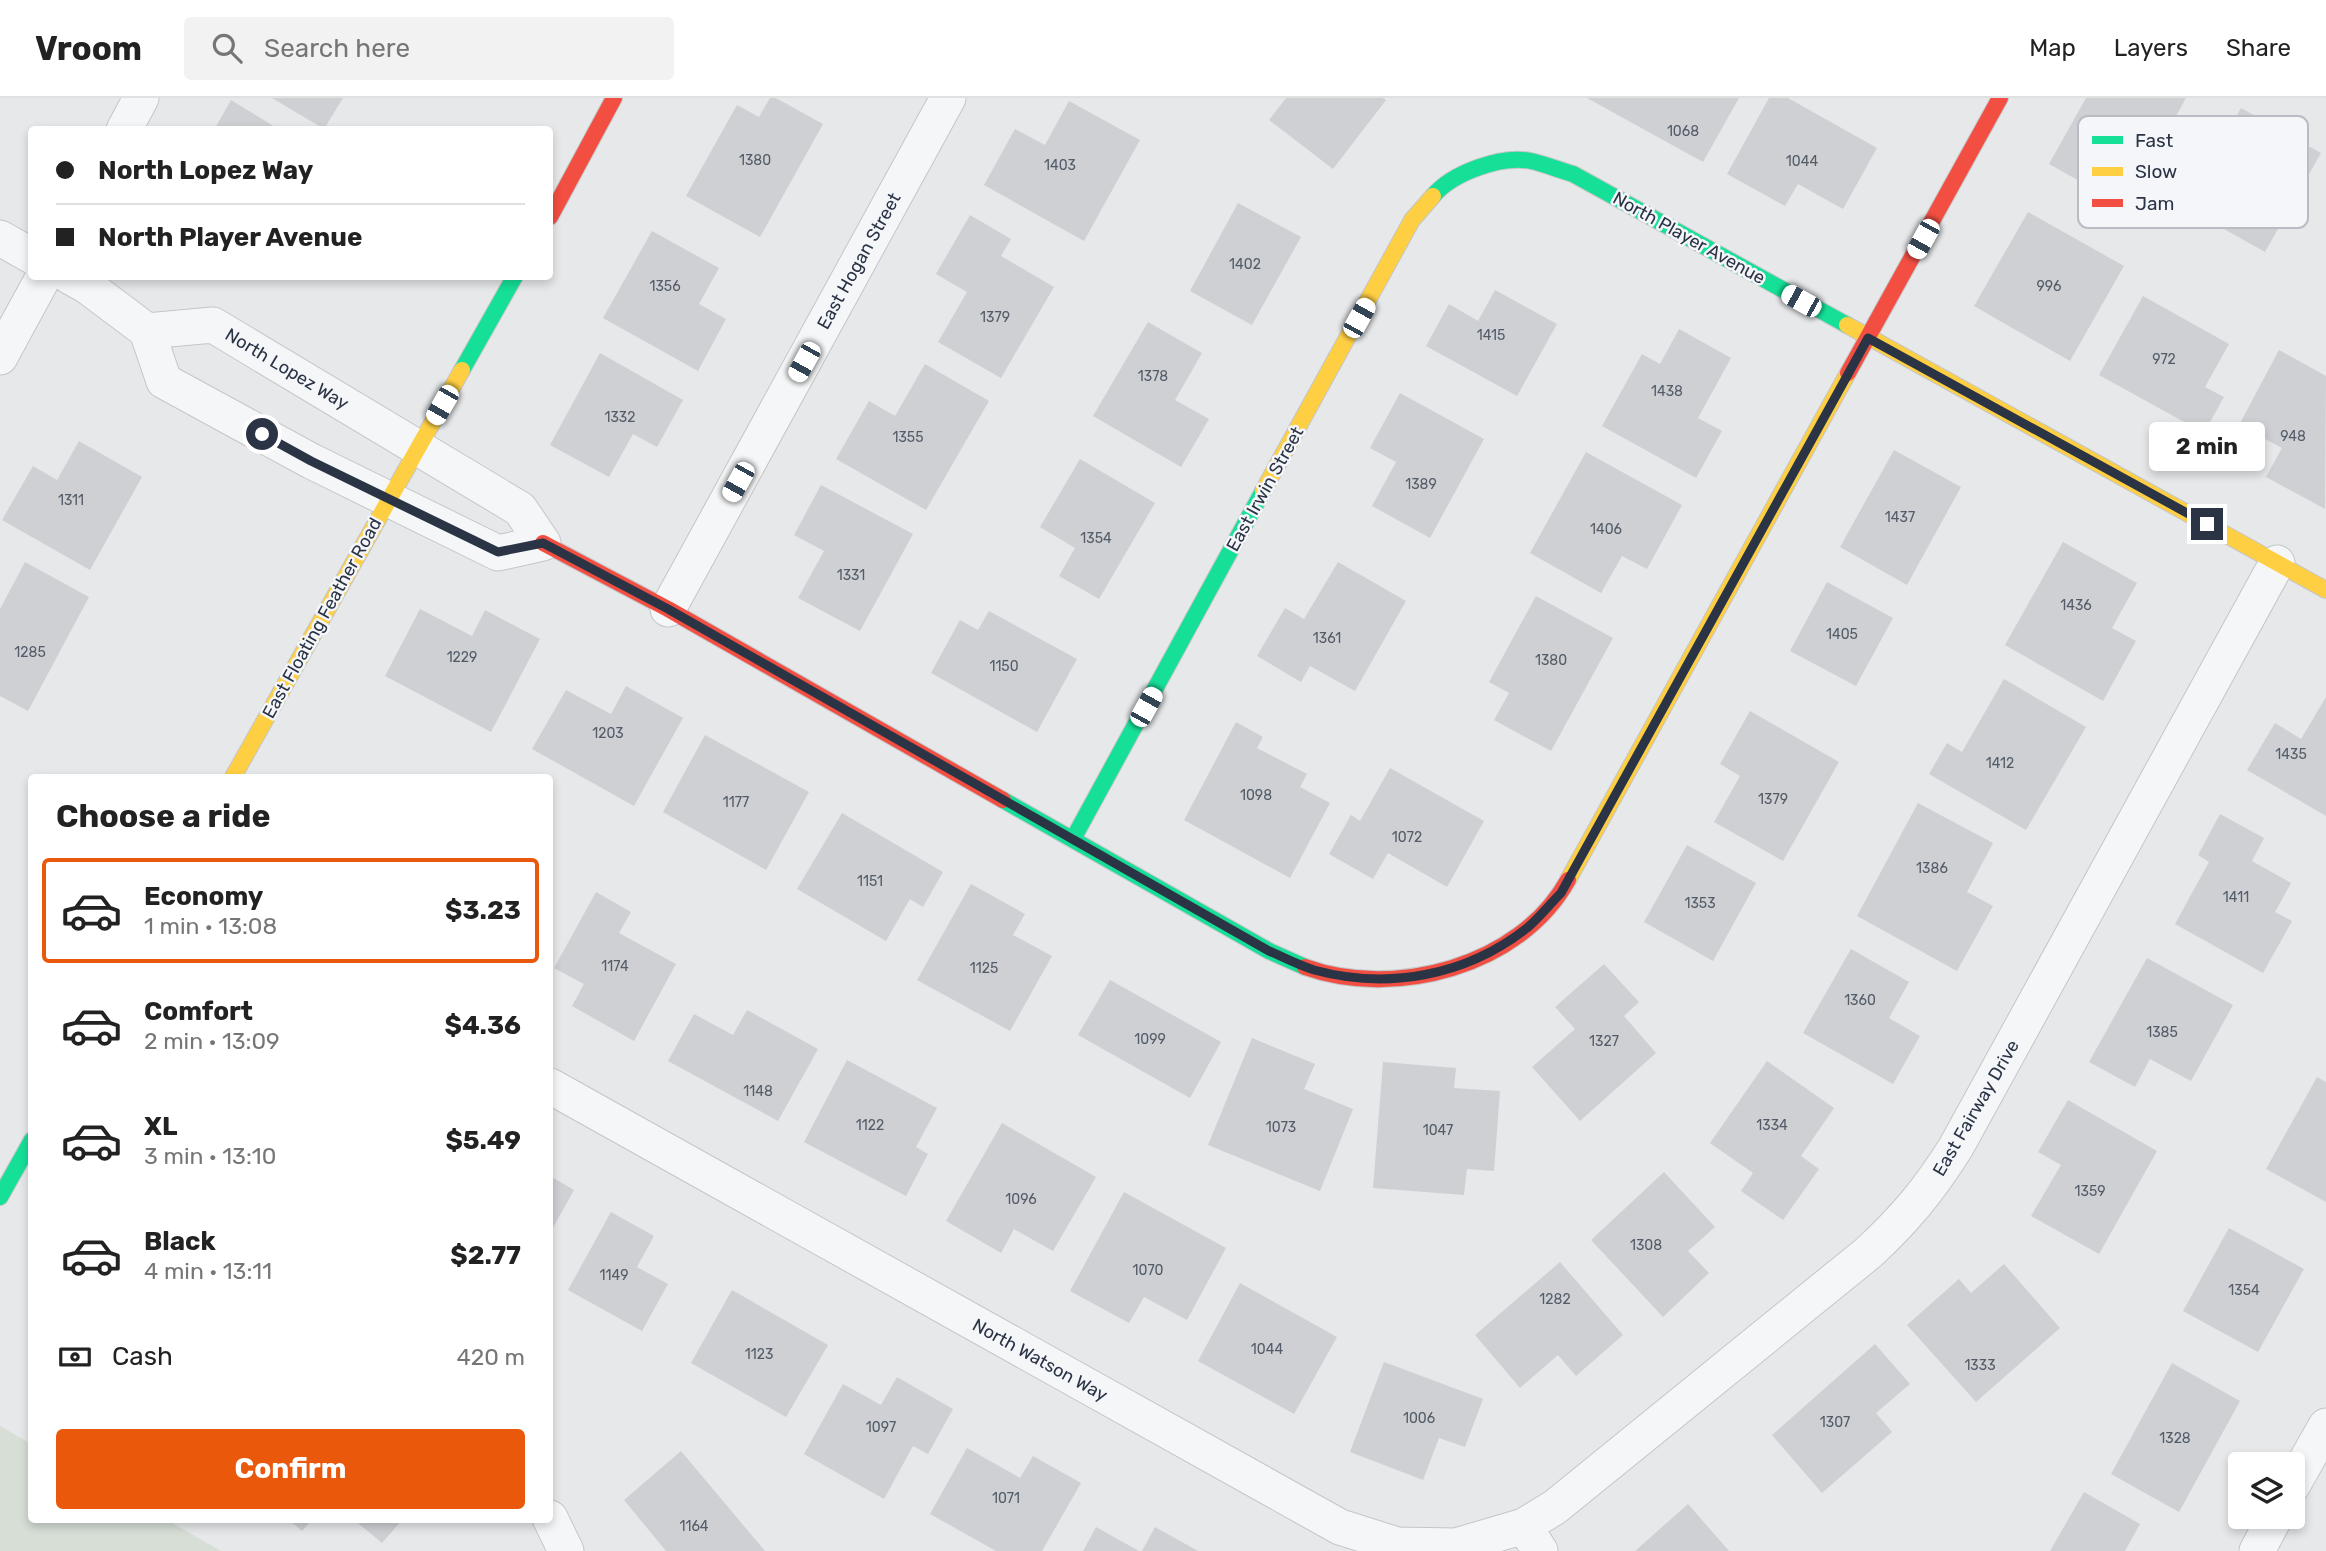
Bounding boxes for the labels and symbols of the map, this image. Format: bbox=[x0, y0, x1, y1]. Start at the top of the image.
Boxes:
legend bbox=[2078, 116, 2308, 228]
house number: 1068 bbox=[1667, 123, 1699, 140]
text: Fast bbox=[2135, 129, 2174, 152]
house number: 1380 bbox=[739, 152, 771, 169]
house number: 1044 bbox=[1786, 153, 1818, 170]
house number: 1403 bbox=[1044, 157, 1076, 174]
text: Slow bbox=[2135, 160, 2177, 183]
street label: North Player Avenue bbox=[1609, 187, 1769, 289]
street label: East Hogan Street bbox=[812, 189, 906, 333]
text: Jam bbox=[2135, 192, 2174, 215]
car bbox=[1904, 216, 1943, 262]
house number: 1402 bbox=[1229, 256, 1261, 273]
house number: 1356 bbox=[649, 278, 681, 295]
house number: 996 bbox=[2037, 278, 2061, 295]
car bbox=[1778, 282, 1825, 320]
car bbox=[1340, 295, 1379, 341]
house number: 1379 bbox=[980, 309, 1010, 326]
street label: North Lopez Way bbox=[221, 323, 353, 415]
house number: 1415 bbox=[1477, 327, 1505, 344]
car bbox=[785, 339, 824, 385]
house number: 972 bbox=[2152, 351, 2176, 368]
house number: 1378 bbox=[1138, 368, 1168, 385]
car bbox=[423, 382, 462, 428]
house number: 1438 bbox=[1651, 383, 1683, 400]
house number: 1332 bbox=[604, 409, 636, 426]
route start bbox=[246, 418, 278, 450]
callout: 2 min bbox=[2149, 422, 2265, 472]
street label: East Irwin Street bbox=[1222, 423, 1308, 555]
house number: 948 bbox=[2280, 428, 2306, 445]
house number: 1355 bbox=[892, 429, 924, 446]
car bbox=[719, 459, 758, 505]
house number: 1389 bbox=[1405, 476, 1437, 493]
house number: 1311 bbox=[58, 492, 84, 509]
route end bbox=[2191, 508, 2223, 540]
house number: 1437 bbox=[1885, 509, 1915, 526]
street label: East Floating Feather Road bbox=[258, 514, 386, 722]
house number: 1406 bbox=[1590, 521, 1622, 538]
house number: 1354 bbox=[1080, 530, 1112, 547]
house number: 1331 bbox=[837, 567, 865, 584]
house number: 1436 bbox=[2060, 597, 2092, 614]
house number: 1405 bbox=[1826, 626, 1858, 643]
house number: 1361 bbox=[1313, 630, 1341, 647]
house number: 1285 bbox=[14, 644, 46, 661]
house number: 1229 bbox=[447, 649, 477, 666]
house number: 1380 bbox=[1535, 652, 1567, 669]
house number: 1150 bbox=[989, 658, 1019, 675]
car bbox=[1127, 684, 1166, 730]
house number: 1203 bbox=[592, 725, 624, 742]
house number: 1435 bbox=[2275, 746, 2307, 763]
house number: 1412 bbox=[1986, 755, 2014, 772]
house number: 1098 bbox=[1240, 787, 1272, 804]
house number: 1379 bbox=[1758, 791, 1788, 808]
house number: 1177 bbox=[723, 794, 749, 811]
house number: 1072 bbox=[1392, 829, 1422, 846]
house number: 1386 bbox=[1916, 860, 1948, 877]
house number: 1151 bbox=[857, 873, 883, 890]
house number: 1411 bbox=[2223, 889, 2249, 906]
house number: 1353 bbox=[1684, 895, 1716, 912]
house number: 1174 bbox=[601, 958, 629, 975]
house number: 1125 bbox=[970, 960, 998, 977]
house number: 1360 bbox=[1844, 992, 1876, 1009]
house number: 1385 bbox=[2146, 1024, 2178, 1041]
house number: 1099 bbox=[1134, 1031, 1166, 1048]
house number: 1327 bbox=[1589, 1033, 1619, 1050]
street label: East Fairway Drive bbox=[1928, 1036, 2024, 1180]
house number: 1148 bbox=[743, 1083, 773, 1100]
house number: 1122 bbox=[856, 1117, 884, 1134]
house number: 1334 bbox=[1756, 1117, 1788, 1134]
house number: 1073 bbox=[1266, 1119, 1296, 1136]
house number: 1047 bbox=[1423, 1122, 1453, 1139]
house number: 1359 bbox=[2074, 1183, 2106, 1200]
house number: 1096 bbox=[1005, 1191, 1037, 1208]
house number: 1308 bbox=[1630, 1237, 1662, 1254]
house number: 1070 bbox=[1133, 1262, 1164, 1279]
house number: 1149 bbox=[600, 1267, 628, 1284]
house number: 1354 bbox=[2228, 1282, 2260, 1299]
house number: 1282 bbox=[1539, 1291, 1571, 1308]
street label: North Watson Way bbox=[969, 1314, 1111, 1406]
house number: 1044 bbox=[1251, 1341, 1283, 1358]
house number: 1123 bbox=[745, 1346, 773, 1363]
house number: 1333 bbox=[1964, 1357, 1996, 1374]
house number: 1006 bbox=[1403, 1410, 1435, 1427]
house number: 1307 bbox=[1820, 1414, 1850, 1431]
house number: 1097 bbox=[866, 1419, 896, 1436]
house number: 1328 bbox=[2159, 1430, 2191, 1447]
house number: 1071 bbox=[992, 1490, 1020, 1507]
house number: 1164 bbox=[679, 1518, 709, 1535]

